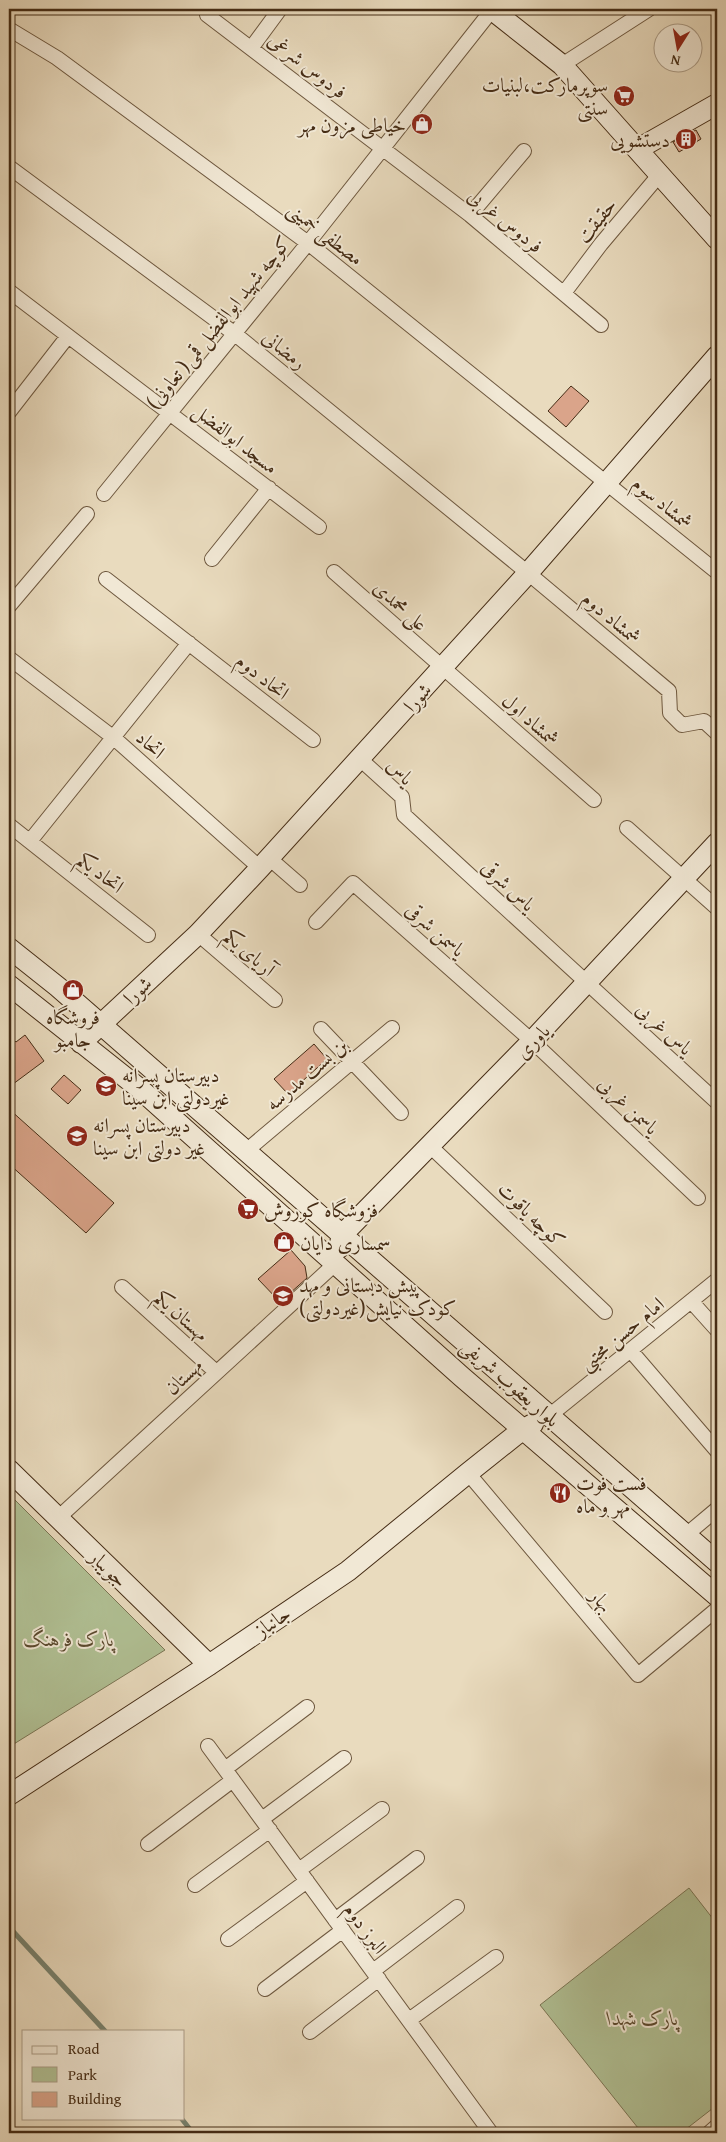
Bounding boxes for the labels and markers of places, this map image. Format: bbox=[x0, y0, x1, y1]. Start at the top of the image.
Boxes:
place label: سوپرمارکت،لبنیات سنتی bbox=[482, 70, 608, 123]
supermarket icon: سوپرمارکت،لبنیات سنتی bbox=[612, 84, 636, 108]
place label: خیاطی مزون مهر bbox=[296, 110, 406, 139]
shop icon: خیاطی مزون مهر bbox=[410, 112, 434, 136]
place label: دستشویی bbox=[610, 125, 670, 154]
building icon: دستشویی bbox=[674, 127, 698, 151]
shop icon: فروشگاه جامبو bbox=[61, 978, 85, 1002]
place label: فروشگاه جامبو bbox=[46, 1002, 100, 1054]
place label: دبیرستان پسرانه غیردولتی ابن سینا bbox=[122, 1060, 230, 1113]
school or university icon: دبیرستان پسرانه غیردولتی ابن سینا bbox=[94, 1074, 118, 1098]
place label: دبیرستان پسرانه غیر دولتی ابن سینا bbox=[93, 1110, 205, 1163]
school or university icon: دبیرستان پسرانه غیر دولتی ابن سینا bbox=[65, 1124, 89, 1148]
place label: فزوشگاه کوروش bbox=[264, 1195, 378, 1224]
supermarket icon: فزوشگاه کوروش bbox=[236, 1197, 260, 1221]
place label: سمساری دایان bbox=[300, 1228, 391, 1257]
shop icon: سمساری دایان bbox=[272, 1230, 296, 1254]
place label: پیش دبستانی و مهد کودک نیایش(غیردولتی) bbox=[299, 1270, 456, 1323]
school or university icon: پیش دبستانی و مهد کودک نیایش(غیردولتی) bbox=[271, 1284, 295, 1308]
place label: فست فوت مهر و ماه bbox=[576, 1468, 647, 1520]
restaurant icon: فست فوت مهر و ماه bbox=[548, 1481, 572, 1505]

